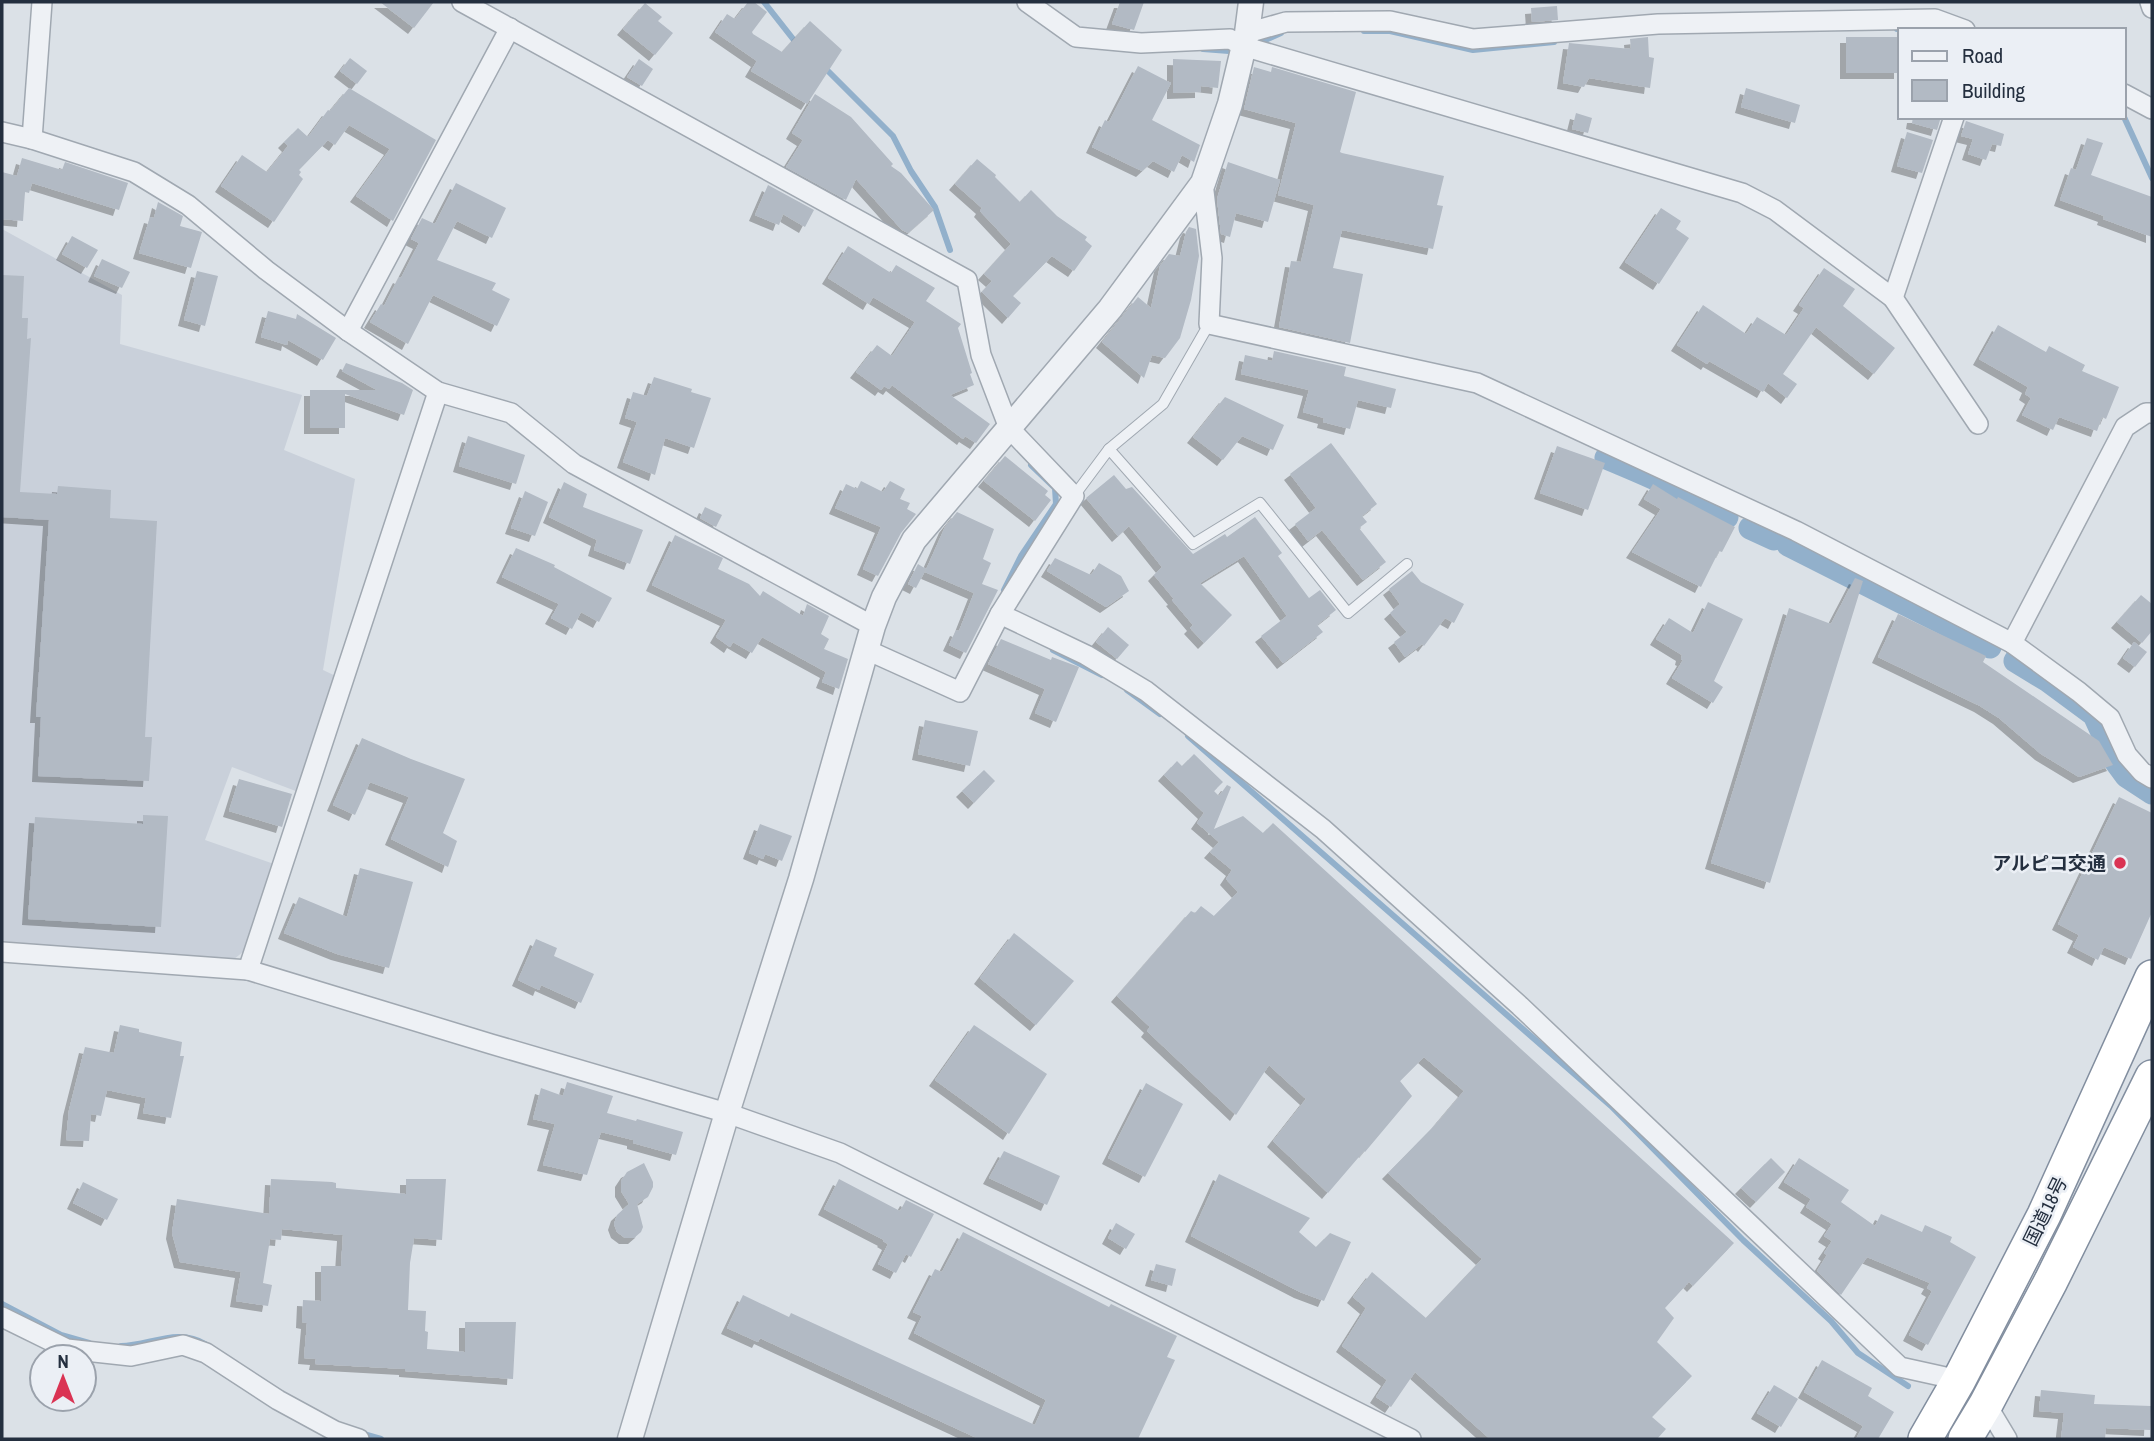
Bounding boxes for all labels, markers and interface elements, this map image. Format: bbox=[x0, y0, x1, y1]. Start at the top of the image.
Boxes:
legend bbox=[1898, 28, 2126, 119]
text: Road bbox=[1962, 41, 2003, 70]
text: Building bbox=[1962, 76, 2026, 105]
place label: アルピコ交通 bbox=[1992, 850, 2106, 876]
marker: アルピコ交通 bbox=[2112, 855, 2128, 871]
street label: 国道18号 bbox=[2017, 1172, 2073, 1250]
north arrow bbox=[28, 1343, 98, 1413]
text: N bbox=[57, 1348, 69, 1374]

